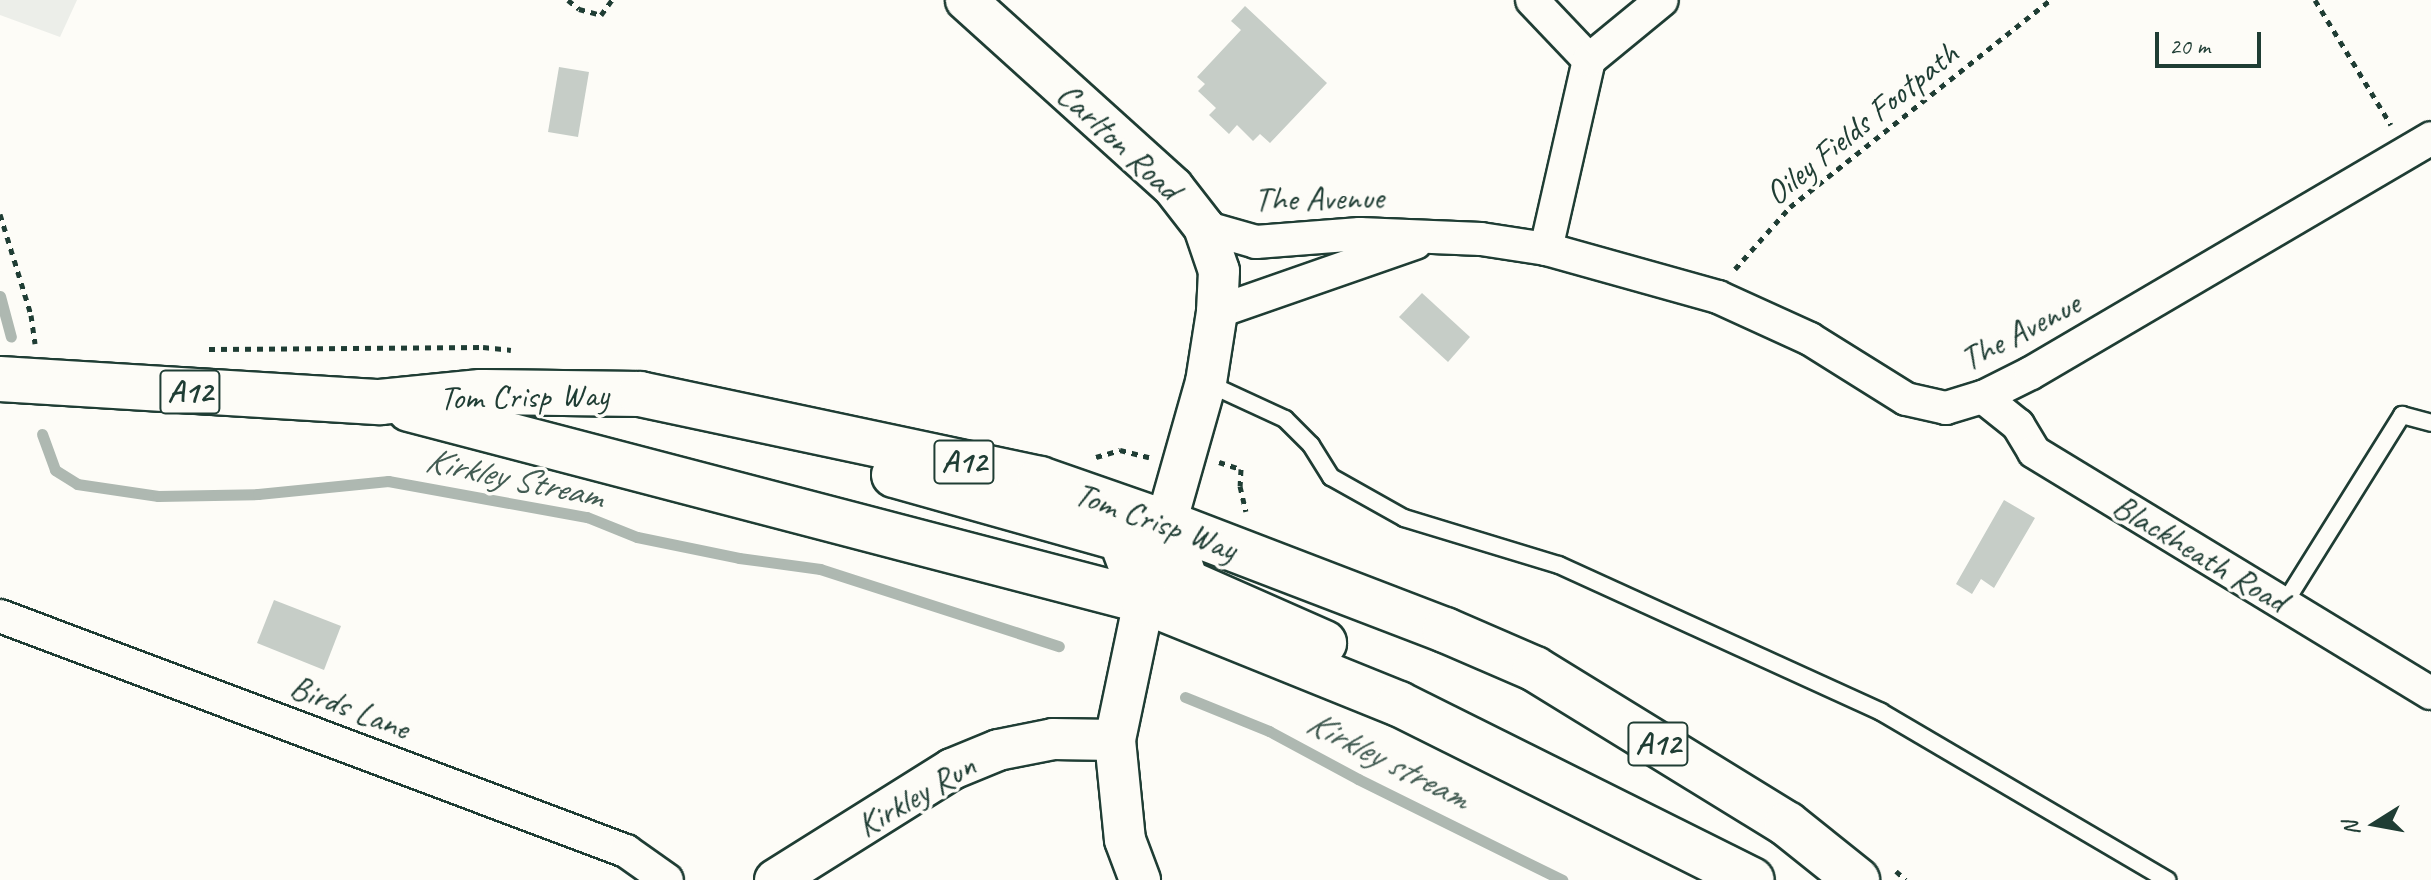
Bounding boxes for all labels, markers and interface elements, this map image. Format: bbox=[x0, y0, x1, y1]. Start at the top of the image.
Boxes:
scale bar bbox=[2159, 16, 2265, 66]
text: 20 m bbox=[2169, 31, 2210, 61]
street label: Oiley Fields Footpath bbox=[1756, 33, 1966, 213]
street label: Carlton Road bbox=[1049, 74, 1189, 208]
street label: The Avenue bbox=[1254, 176, 1384, 220]
street label: The Avenue bbox=[1953, 283, 2087, 379]
road number: A12 bbox=[158, 364, 222, 420]
street label: Tom Crisp Way bbox=[439, 374, 609, 418]
road number: A12 bbox=[932, 434, 996, 490]
water label: Kirkley Stream bbox=[422, 438, 606, 518]
street label: Tom Crisp Way bbox=[1069, 473, 1243, 569]
street label: Blackheath Road bbox=[2106, 485, 2294, 621]
street label: Birds Lane bbox=[284, 665, 416, 749]
water label: Kirkley stream bbox=[1301, 701, 1475, 819]
road number: A12 bbox=[1626, 716, 1690, 772]
street label: Kirkley Run bbox=[850, 745, 982, 845]
north arrow bbox=[2335, 784, 2415, 864]
text: N bbox=[2336, 819, 2366, 838]

